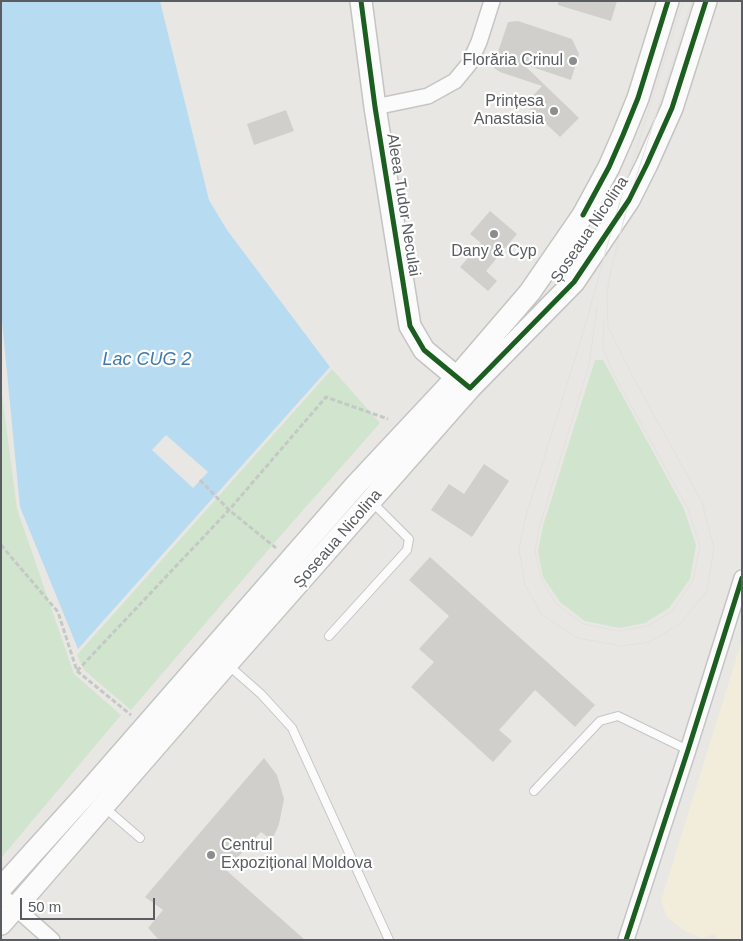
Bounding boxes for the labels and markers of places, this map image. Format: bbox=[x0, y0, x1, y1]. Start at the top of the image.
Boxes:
place label: Florăria Crinul bbox=[463, 51, 563, 71]
marker: Florăria Crinul bbox=[567, 55, 579, 67]
place label: Prințesa Anastasia bbox=[474, 92, 544, 130]
marker: Prințesa Anastasia bbox=[548, 105, 560, 117]
marker: Dany & Cyp bbox=[488, 228, 500, 240]
place label: Dany & Cyp bbox=[451, 242, 537, 262]
place label: Centrul Expozițional Moldova bbox=[221, 836, 372, 874]
marker: Centrul Expozițional Moldova bbox=[205, 849, 217, 861]

